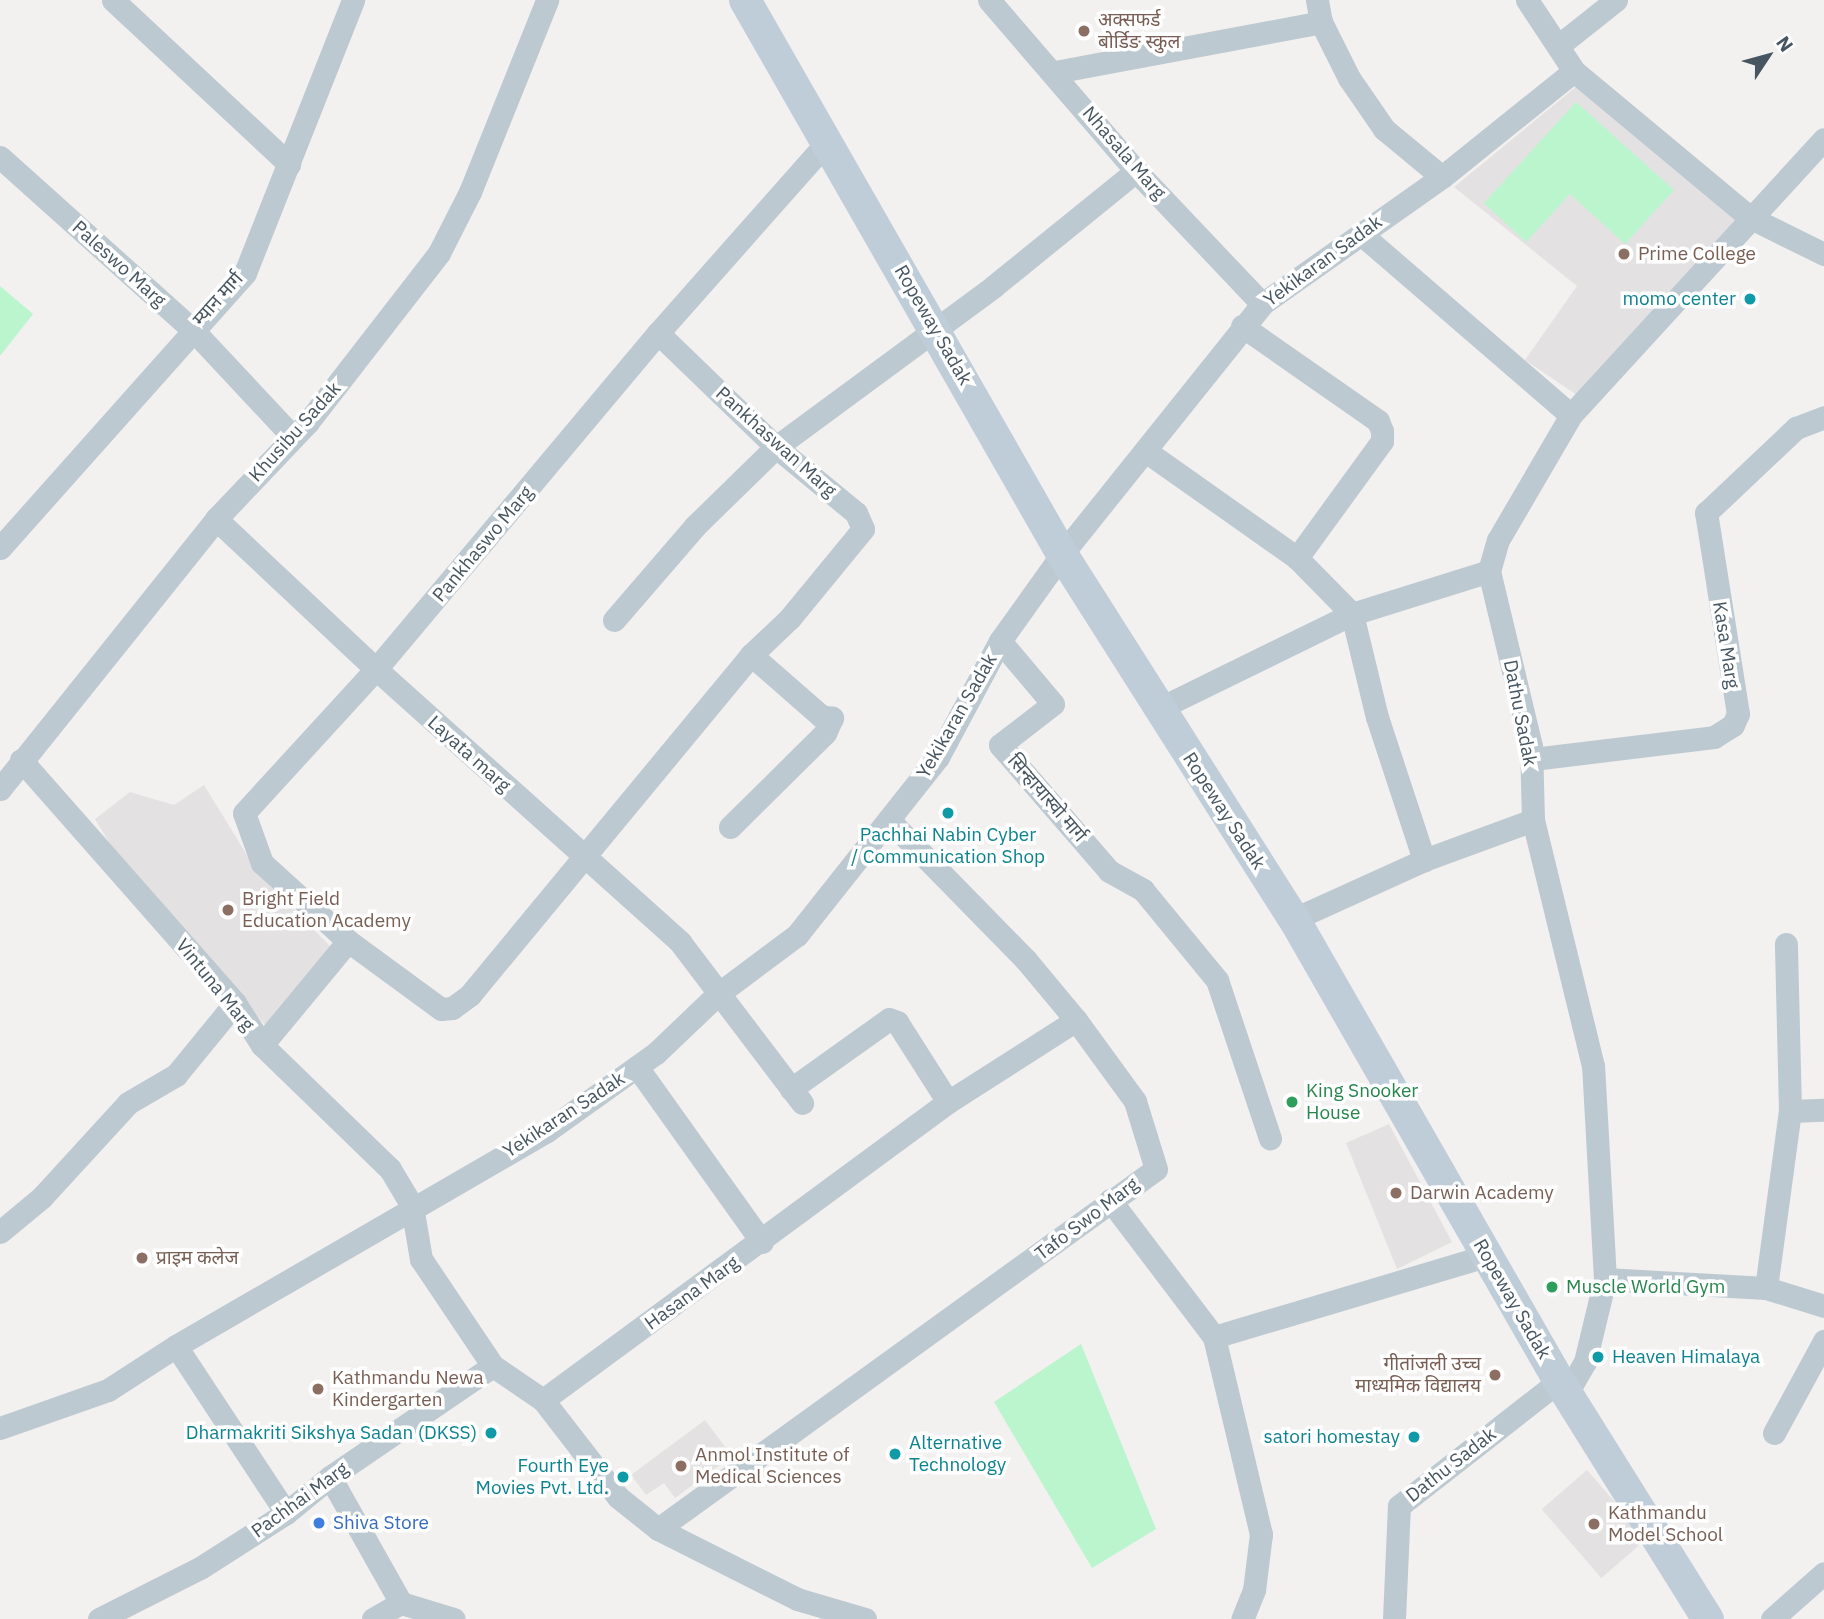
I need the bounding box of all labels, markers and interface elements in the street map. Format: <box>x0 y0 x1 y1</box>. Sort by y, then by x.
place label: अक्सफर्ड बोर्डिङ स्कुल <box>1098 9 1180 53</box>
north arrow <box>1733 21 1803 91</box>
marker: अक्सफर्ड बोर्डिङ स्कुल <box>1076 23 1092 39</box>
text: N <box>1771 31 1799 56</box>
street label: Nhasala Marg <box>1077 102 1171 204</box>
street label: Yekikaran Sadak <box>1260 211 1386 311</box>
street label: Paleswo Marg <box>68 216 170 312</box>
place label: Prime College <box>1638 243 1756 265</box>
marker: Prime College <box>1616 246 1632 262</box>
street label: Ropeway Sadak <box>889 261 977 389</box>
street label: म्यान मार्ग <box>188 268 248 330</box>
place label: momo center <box>1622 288 1736 310</box>
marker: momo center <box>1742 291 1758 307</box>
street label: Khusibu Sadak <box>244 377 346 487</box>
street label: Pankhaswan Marg <box>711 382 841 502</box>
street label: Pankhaswo Marg <box>428 481 538 607</box>
street label: Kasa Marg <box>1708 600 1744 690</box>
street label: Yekikaran Sadak <box>912 650 1002 782</box>
street label: Dathu Sadak <box>1499 658 1541 768</box>
street label: Layata marg <box>423 711 515 797</box>
street label: Ropeway Sadak <box>1178 748 1270 874</box>
street label: सिन्हायास्वो मार्ग <box>1003 749 1091 847</box>
marker: Pachhai Nabin Cyber / Communication Shop <box>940 805 956 821</box>
place label: Pachhai Nabin Cyber / Communication Shop <box>851 824 1045 868</box>
place label: Bright Field Education Academy <box>242 888 411 932</box>
marker: Bright Field Education Academy <box>220 902 236 918</box>
street label: Vintuna Marg <box>171 934 259 1036</box>
street label: Yekikaran Sadak <box>499 1067 629 1163</box>
place label: King Snooker House <box>1306 1080 1418 1124</box>
marker: King Snooker House <box>1284 1094 1300 1110</box>
street label: Tafo Swo Marg <box>1031 1173 1143 1265</box>
place label: Darwin Academy <box>1410 1182 1554 1204</box>
marker: Darwin Academy <box>1388 1185 1404 1201</box>
street label: Ropeway Sadak <box>1468 1235 1556 1363</box>
place label: प्राइम कलेज <box>156 1247 238 1269</box>
marker: प्राइम कलेज <box>134 1250 150 1266</box>
street label: Hasana Marg <box>641 1251 743 1335</box>
place label: Muscle World Gym <box>1566 1276 1725 1298</box>
marker: Muscle World Gym <box>1544 1279 1560 1295</box>
place label: Heaven Himalaya <box>1612 1346 1760 1368</box>
marker: Heaven Himalaya <box>1590 1349 1606 1365</box>
place label: गीतांजली उच्च माध्यमिक विद्यालय <box>1355 1353 1481 1397</box>
place label: Kathmandu Newa Kindergarten <box>332 1367 484 1411</box>
marker: गीतांजली उच्च माध्यमिक विद्यालय <box>1487 1367 1503 1383</box>
marker: Kathmandu Newa Kindergarten <box>310 1381 326 1397</box>
place label: Dharmakriti Sikshya Sadan (DKSS) <box>186 1422 477 1444</box>
street label: Dathu Sadak <box>1401 1423 1501 1507</box>
marker: Dharmakriti Sikshya Sadan (DKSS) <box>483 1425 499 1441</box>
place label: satori homestay <box>1263 1426 1400 1448</box>
marker: satori homestay <box>1406 1429 1422 1445</box>
place label: Alternative Technology <box>909 1432 1006 1476</box>
place label: Anmol Institute of Medical Sciences <box>695 1444 849 1488</box>
marker: Alternative Technology <box>887 1446 903 1462</box>
place label: Fourth Eye Movies Pvt. Ltd. <box>475 1455 609 1499</box>
street label: Pachhai Marg <box>247 1457 353 1543</box>
marker: Anmol Institute of Medical Sciences <box>673 1458 689 1474</box>
marker: Fourth Eye Movies Pvt. Ltd. <box>615 1469 631 1485</box>
place label: Kathmandu Model School <box>1608 1502 1723 1546</box>
place label: Shiva Store <box>333 1512 429 1534</box>
marker: Shiva Store <box>311 1515 327 1531</box>
marker: Kathmandu Model School <box>1586 1516 1602 1532</box>

